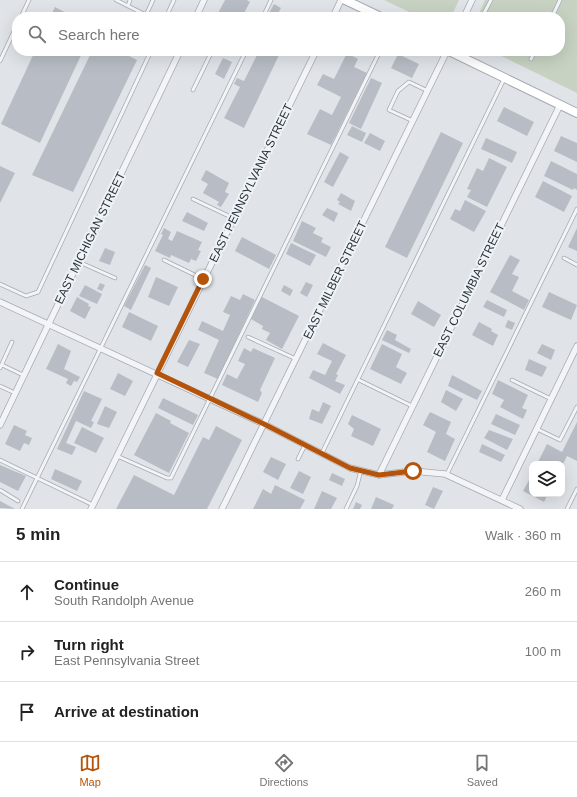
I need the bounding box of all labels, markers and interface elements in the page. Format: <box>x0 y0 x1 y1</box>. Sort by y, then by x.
search box <box>12 12 565 56</box>
icon: search <box>26 23 48 45</box>
text: Search here <box>58 26 140 43</box>
street label: EAST PENNSYLVANIA STREET <box>206 101 296 265</box>
street label: EAST MICHIGAN STREET <box>52 169 128 306</box>
street label: EAST MILBER STREET <box>300 218 370 341</box>
street label: EAST COLUMBIA STREET <box>430 220 508 359</box>
route end <box>194 270 212 288</box>
map controls <box>529 461 565 497</box>
button: layers <box>529 461 565 497</box>
route start <box>404 462 422 480</box>
text: 5 min <box>16 525 60 544</box>
text: Walk · 360 m <box>485 528 561 543</box>
text: Continue <box>54 576 119 593</box>
icon: ahead <box>16 581 38 603</box>
text: 260 m <box>525 584 561 599</box>
text: South Randolph Avenue <box>54 593 194 608</box>
text: Turn right <box>54 636 124 653</box>
icon: right <box>16 641 38 663</box>
text: 100 m <box>525 644 561 659</box>
text: East Pennsylvania Street <box>54 653 199 668</box>
icon: arrive <box>16 701 38 723</box>
text: Arrive at destination <box>54 703 199 720</box>
tab: Map <box>79 752 101 788</box>
tab: Directions <box>259 752 308 788</box>
tab: Saved <box>467 752 498 788</box>

